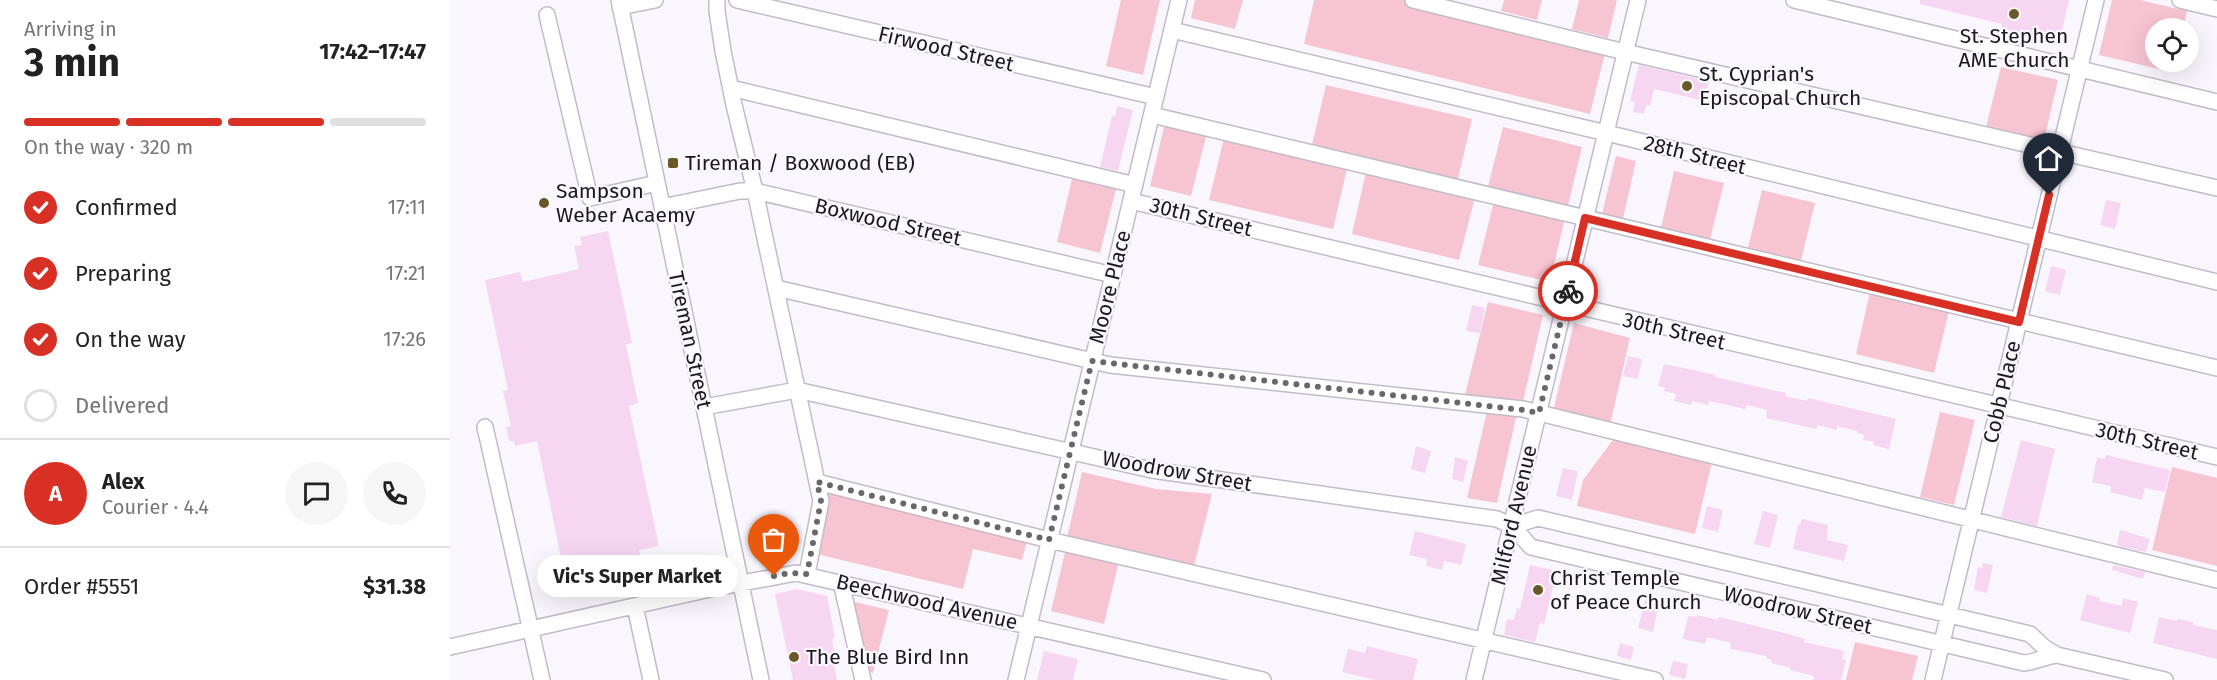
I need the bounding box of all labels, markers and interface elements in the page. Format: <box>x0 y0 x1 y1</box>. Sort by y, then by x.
marker: St. Stephen AME Church <box>2007 7 2021 21</box>
text: Arriving in <box>24 17 117 41</box>
map controls <box>2145 18 2199 72</box>
button: locate <box>2145 18 2199 72</box>
street label: Firwood Street <box>876 21 1017 77</box>
place label: St. Stephen AME Church <box>1958 23 2070 73</box>
text: 17:42–17:47 <box>319 38 426 65</box>
text: 3 min <box>24 40 120 86</box>
place label: St. Cyprian's Episcopal Church <box>1699 61 1861 111</box>
marker: St. Cyprian's Episcopal Church <box>1680 79 1694 93</box>
street label: 28th Street <box>1641 130 1749 180</box>
pin <box>2023 133 2074 195</box>
text: On the way · 320 m <box>24 135 193 159</box>
icon: home <box>2032 142 2065 175</box>
place label: Tireman / Boxwood (EB) <box>685 150 915 176</box>
marker: Tireman / Boxwood (EB) <box>666 156 680 170</box>
place label: Sampson Weber Acaemy <box>556 178 696 228</box>
icon: check <box>24 191 57 224</box>
street label: Boxwood Street <box>812 192 964 252</box>
street label: 30th Street <box>1147 192 1255 242</box>
text: Confirmed <box>75 194 178 221</box>
text: 17:11 <box>387 195 426 219</box>
marker: Sampson Weber Acaemy <box>537 196 551 210</box>
street label: Moore Place <box>1083 228 1137 346</box>
icon: check <box>24 257 57 290</box>
text: Preparing <box>75 260 171 287</box>
text: 17:21 <box>386 261 426 285</box>
courier <box>1538 261 1598 321</box>
street label: Tireman Street <box>663 269 717 412</box>
icon: bike <box>1552 275 1585 308</box>
street label: 30th Street <box>1620 307 1728 356</box>
icon: check <box>24 323 57 356</box>
text: On the way <box>75 326 186 353</box>
text: 17:26 <box>383 327 426 351</box>
street label: Cobb Place <box>1978 338 2026 446</box>
text: Delivered <box>75 392 170 419</box>
street label: 30th Street <box>2093 417 2201 466</box>
street label: Milford Avenue <box>1485 442 1543 588</box>
street label: Woodrow Street <box>1100 445 1254 497</box>
button: chat <box>285 462 348 525</box>
button: phone <box>363 462 426 525</box>
text: Alex <box>102 468 145 495</box>
text: A <box>49 480 62 507</box>
text: Courier · 4.4 <box>102 495 209 519</box>
pin <box>748 514 799 576</box>
icon: bag <box>757 523 790 556</box>
callout: Vic's Super Market <box>537 555 738 597</box>
text: Vic's Super Market <box>553 564 722 588</box>
place label: Christ Temple of Peace Church <box>1550 565 1702 615</box>
street label: Beechwood Avenue <box>834 568 1020 636</box>
text: Order #5551 <box>24 573 139 600</box>
text: $31.38 <box>363 573 426 600</box>
street label: Woodrow Street <box>1721 580 1875 640</box>
marker: Christ Temple of Peace Church <box>1531 583 1545 597</box>
place label: The Blue Bird Inn <box>806 644 969 670</box>
marker: The Blue Bird Inn <box>787 650 801 664</box>

